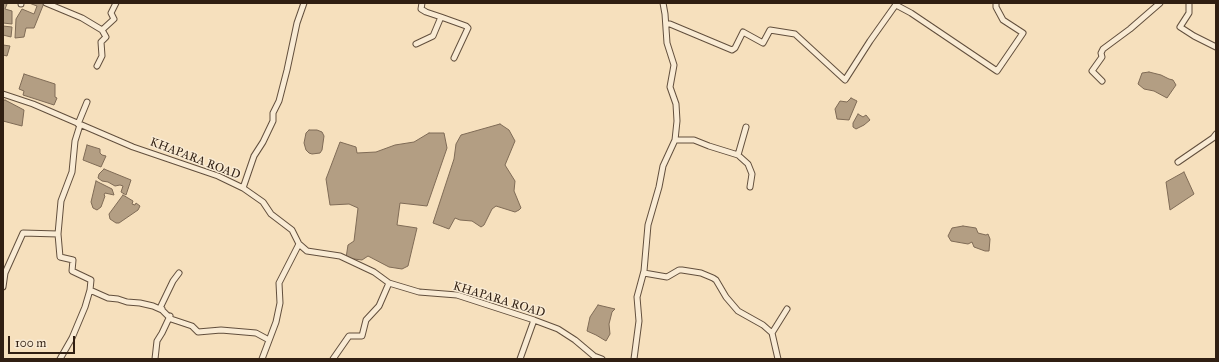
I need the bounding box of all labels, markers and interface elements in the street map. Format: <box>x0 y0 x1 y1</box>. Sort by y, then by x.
street label: KHAPARA ROAD <box>148 135 242 183</box>
street label: KHAPARA ROAD <box>451 279 547 321</box>
scale bar <box>10 328 77 354</box>
text: 100 m <box>15 336 46 350</box>

